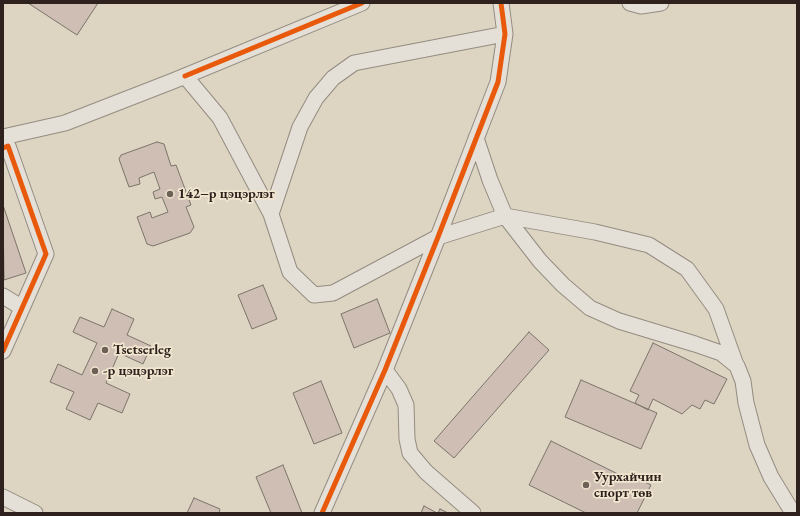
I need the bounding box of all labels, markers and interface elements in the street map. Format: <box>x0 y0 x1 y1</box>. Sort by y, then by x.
place label: 142−р цэцэрлэг <box>178 186 275 202</box>
marker: 142−р цэцэрлэг <box>165 189 175 199</box>
place label: Tsetserleg <box>113 342 171 358</box>
marker: Tsetserleg <box>100 345 110 355</box>
place label: -р цэцэрлэг <box>103 363 173 379</box>
marker: -р цэцэрлэг <box>90 366 100 376</box>
place label: Уурхайчин спорт төв <box>594 469 661 502</box>
marker: Уурхайчин спорт төв <box>581 480 591 490</box>

